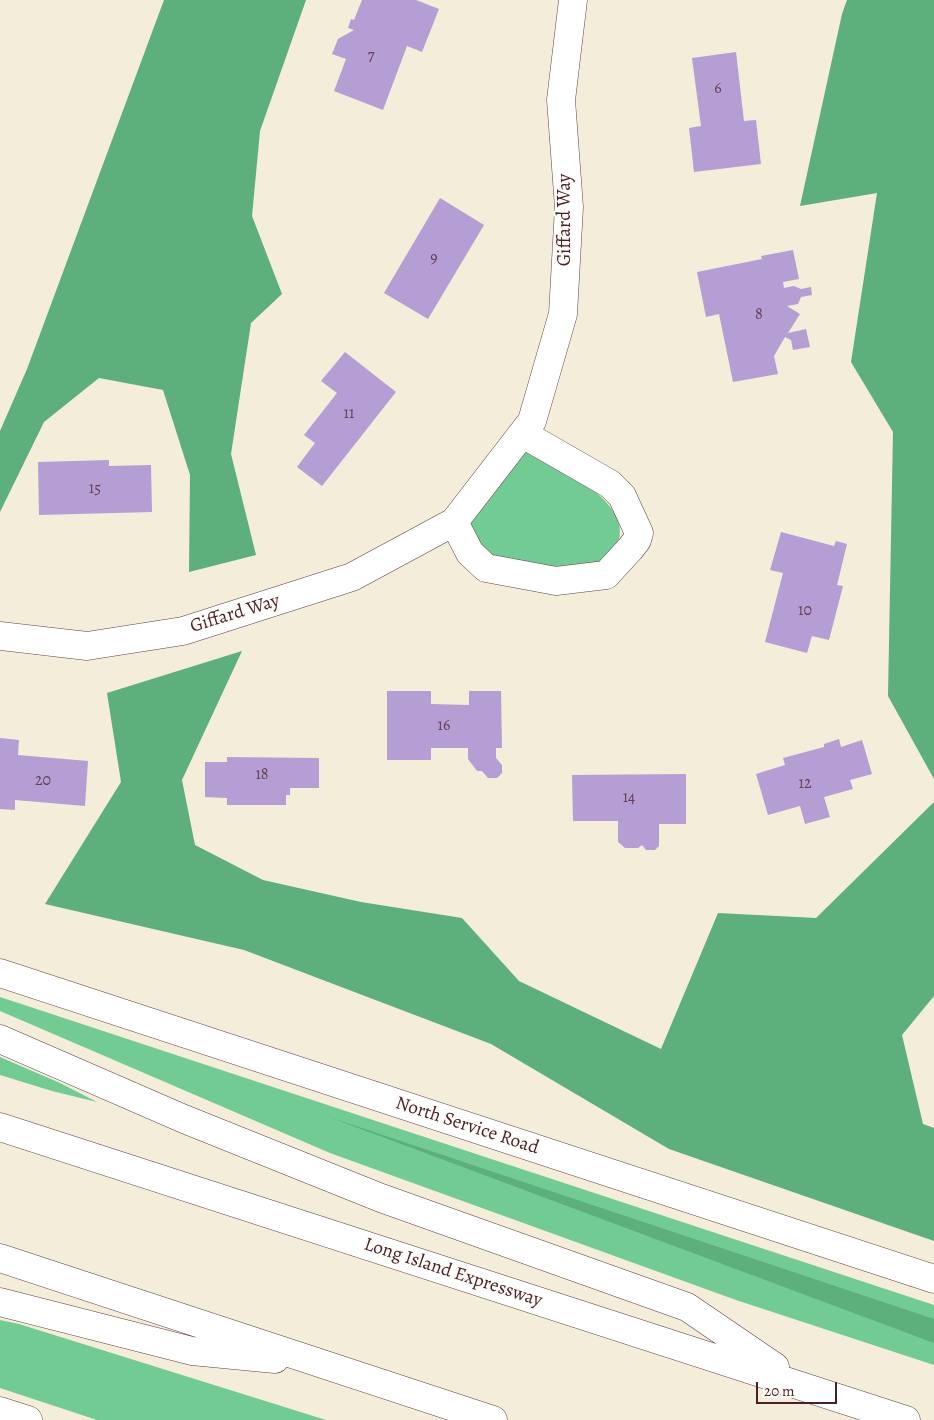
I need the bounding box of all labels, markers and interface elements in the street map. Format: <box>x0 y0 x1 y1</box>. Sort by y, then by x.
house number: 7 <box>368 46 374 66</box>
house number: 6 <box>714 79 722 99</box>
street label: Giffard Way <box>554 174 576 266</box>
house number: 9 <box>430 249 438 269</box>
house number: 8 <box>755 305 763 325</box>
house number: 11 <box>344 404 354 424</box>
house number: 15 <box>89 479 101 499</box>
street label: Giffard Way <box>187 590 283 638</box>
house number: 10 <box>798 601 812 621</box>
house number: 16 <box>438 716 450 736</box>
house number: 18 <box>255 765 269 785</box>
house number: 20 <box>35 771 51 791</box>
house number: 12 <box>798 774 812 794</box>
house number: 14 <box>623 788 635 808</box>
street label: North Service Road <box>392 1092 542 1160</box>
street label: Long Island Expressway <box>361 1233 545 1313</box>
scale bar <box>759 1372 840 1404</box>
text: 20 m <box>764 1381 795 1401</box>

